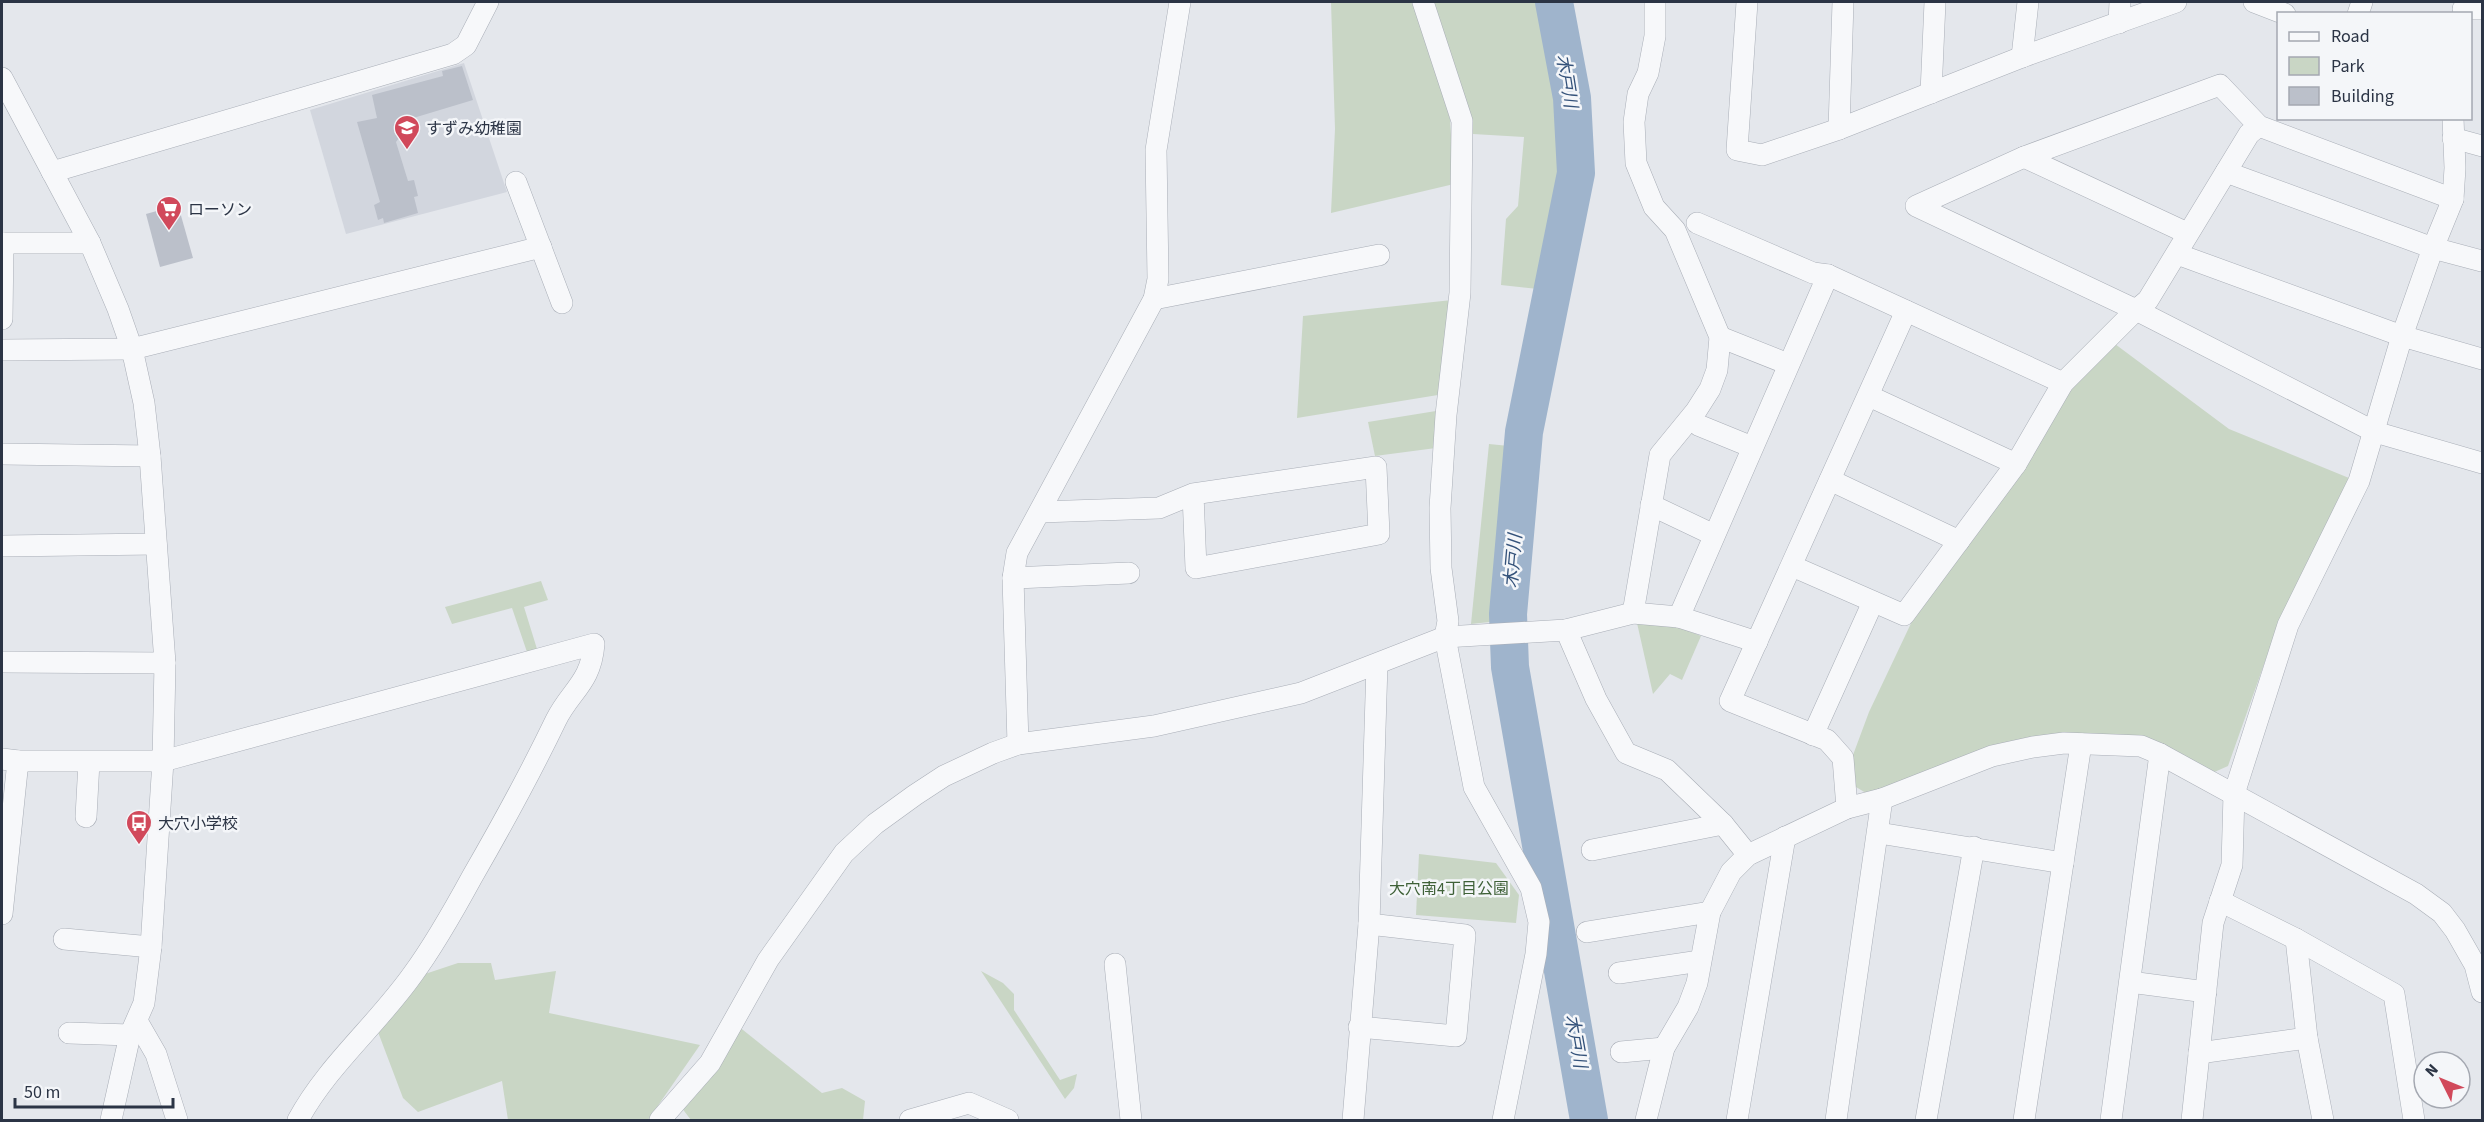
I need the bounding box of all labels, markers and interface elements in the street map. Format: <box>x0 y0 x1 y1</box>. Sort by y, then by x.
legend <box>2277 12 2472 120</box>
text: Road <box>2331 24 2370 49</box>
water label: 木戸川 <box>1550 52 1583 112</box>
text: Park <box>2331 54 2365 79</box>
text: Building <box>2331 84 2394 109</box>
school or university icon: すずみ幼稚園 <box>392 113 422 151</box>
place label: すずみ幼稚園 <box>426 118 522 140</box>
supermarket icon: ローソン <box>154 194 184 232</box>
place label: ローソン <box>188 199 252 221</box>
water label: 木戸川 <box>1499 531 1528 589</box>
bus stop icon: 大穴小学校 <box>124 808 154 846</box>
place label: 大穴小学校 <box>158 813 238 835</box>
park label: 大穴南4丁目公園 <box>1389 878 1509 900</box>
water label: 木戸川 <box>1559 1012 1593 1072</box>
north arrow <box>2412 1050 2472 1110</box>
text: N <box>2420 1059 2443 1082</box>
scale bar <box>15 1071 172 1109</box>
text: 50 m <box>24 1080 60 1105</box>

